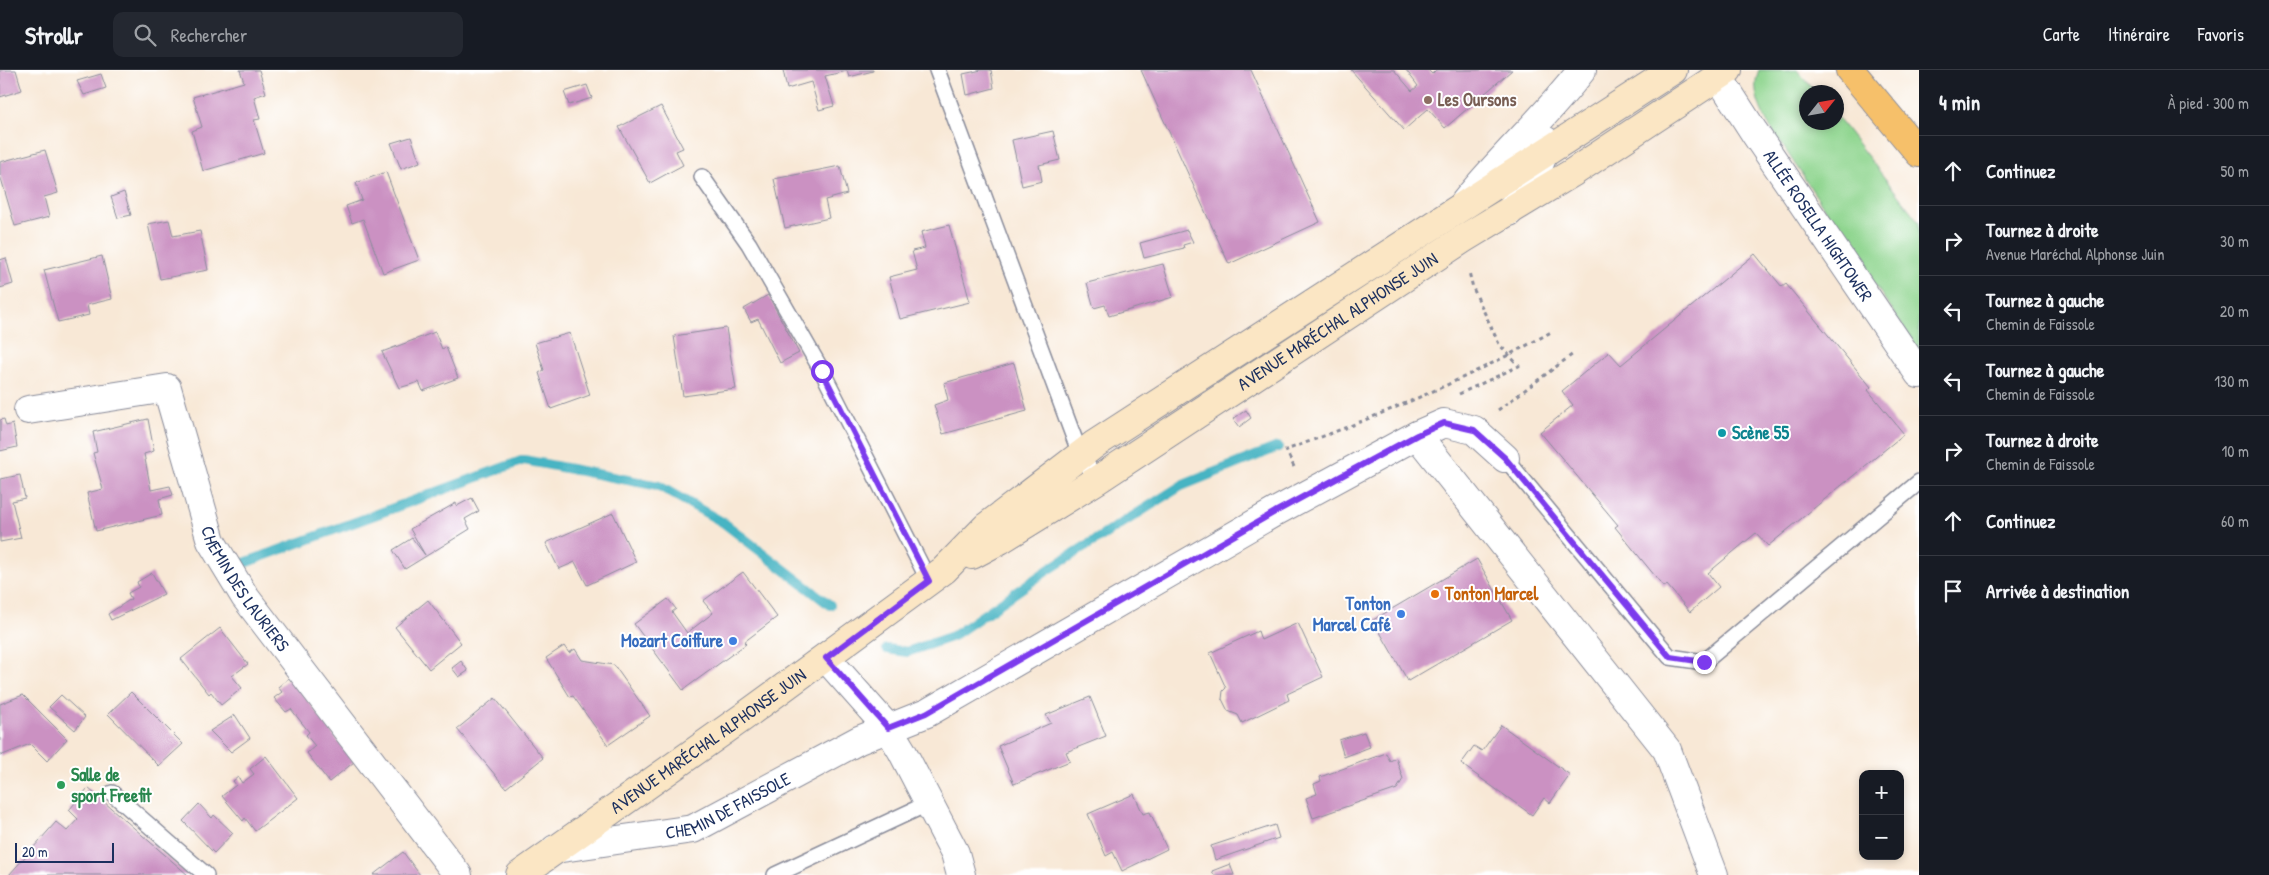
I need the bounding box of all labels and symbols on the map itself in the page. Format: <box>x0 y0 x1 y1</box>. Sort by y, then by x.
north arrow <box>1799 85 1844 130</box>
place label: Les Oursons <box>1438 87 1516 112</box>
marker: Les Oursons <box>1422 94 1434 106</box>
street label: ALLÉE ROSELLA HIGHTOWER <box>1758 145 1879 306</box>
street label: AVENUE MARÉCHAL ALPHONSE JUIN <box>1232 246 1442 396</box>
route start <box>811 360 834 383</box>
place label: Scène 55 <box>1732 420 1789 445</box>
marker: Scène 55 <box>1716 427 1728 439</box>
street label: CHEMIN DES LAURIERS <box>195 523 295 656</box>
place label: Tonton Marcel <box>1444 581 1539 606</box>
marker: Tonton Marcel <box>1429 588 1441 600</box>
place label: Tonton Marcel Café <box>1313 591 1392 637</box>
marker: Tonton Marcel Café <box>1395 608 1407 620</box>
place label: Mozart Coiffure <box>621 628 724 653</box>
marker: Mozart Coiffure <box>727 635 739 647</box>
route end <box>1693 651 1716 674</box>
street label: AVENUE MARÉCHAL ALPHONSE JUIN <box>605 662 811 819</box>
place label: Salle de sport Freefit <box>71 762 152 809</box>
street label: CHEMIN DE FAISSOLE <box>664 766 795 845</box>
marker: Salle de sport Freefit <box>55 779 67 791</box>
scale bar <box>15 840 114 863</box>

